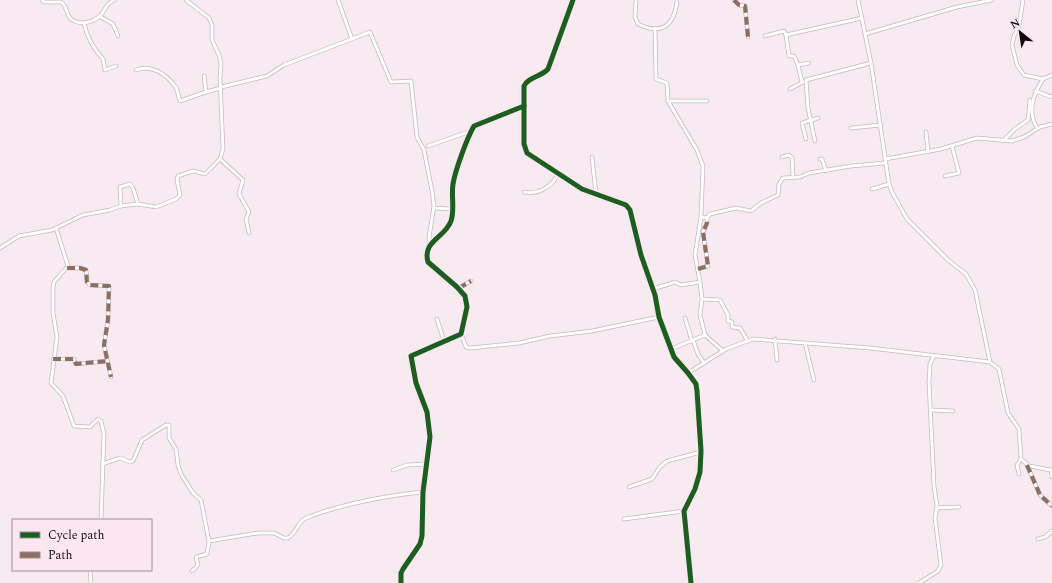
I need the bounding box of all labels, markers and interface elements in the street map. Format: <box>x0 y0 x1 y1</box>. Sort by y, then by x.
north arrow <box>1000 12 1040 52</box>
text: N <box>1007 14 1023 33</box>
legend <box>12 519 152 571</box>
text: Cycle path <box>48 526 105 545</box>
text: Path <box>48 546 73 565</box>

